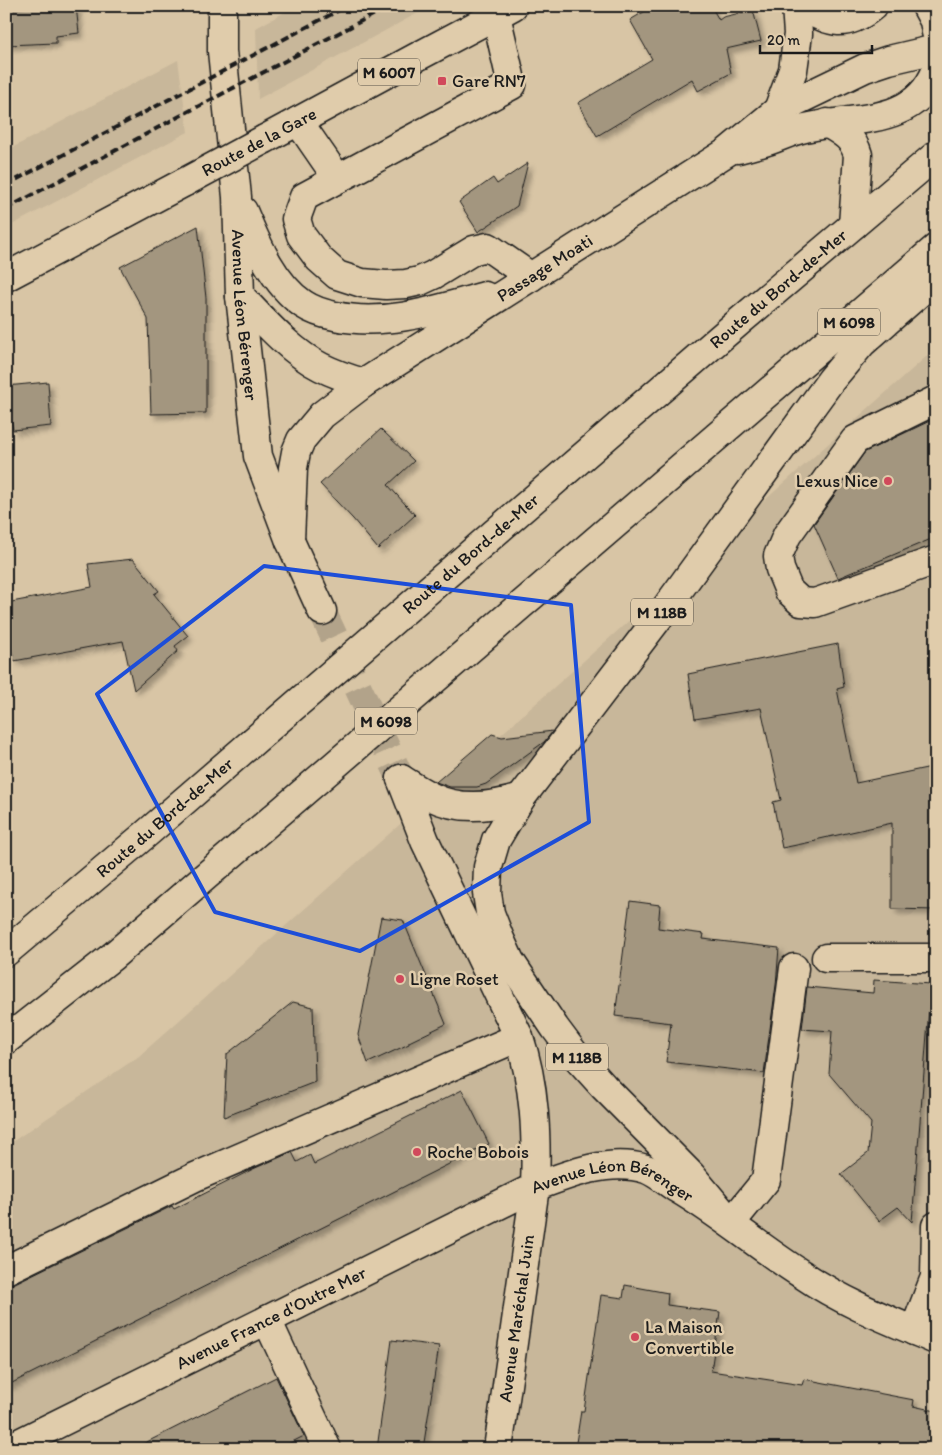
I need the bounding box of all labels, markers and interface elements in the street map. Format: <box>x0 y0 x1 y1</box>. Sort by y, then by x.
scale bar <box>760 22 872 54</box>
text: 20 m <box>767 31 801 49</box>
road number: M 6007 <box>358 58 420 86</box>
place label: Gare RN7 <box>452 70 526 92</box>
marker: Gare RN7 <box>436 75 448 87</box>
street label: Route de la Gare <box>198 102 320 182</box>
street label: Route du Bord-de-Mer <box>705 224 852 353</box>
street label: Avenue Léon Bérenger <box>227 229 263 402</box>
street label: Passage Moati <box>493 229 597 307</box>
road number: M 6098 <box>818 308 880 336</box>
place label: Lexus Nice <box>796 470 878 492</box>
marker: Lexus Nice <box>882 475 894 487</box>
street label: Route du Bord-de-Mer <box>398 488 544 619</box>
road number: M 118B <box>631 598 693 626</box>
road number: M 6098 <box>355 708 417 734</box>
street label: Route du Bord-de-Mer <box>92 752 238 882</box>
place label: Ligne Roset <box>410 968 499 990</box>
marker: Ligne Roset <box>394 973 406 985</box>
road number: M 118B <box>546 1044 608 1070</box>
place label: Roche Bobois <box>427 1141 529 1163</box>
marker: Roche Bobois <box>411 1146 423 1158</box>
street label: Avenue Léon Bérenger <box>528 1154 698 1207</box>
street label: Avenue Maréchal Juin <box>494 1233 539 1404</box>
street label: Avenue France d'Outre Mer <box>173 1261 371 1374</box>
place label: La Maison Convertible <box>645 1316 734 1359</box>
marker: La Maison Convertible <box>629 1331 641 1343</box>

